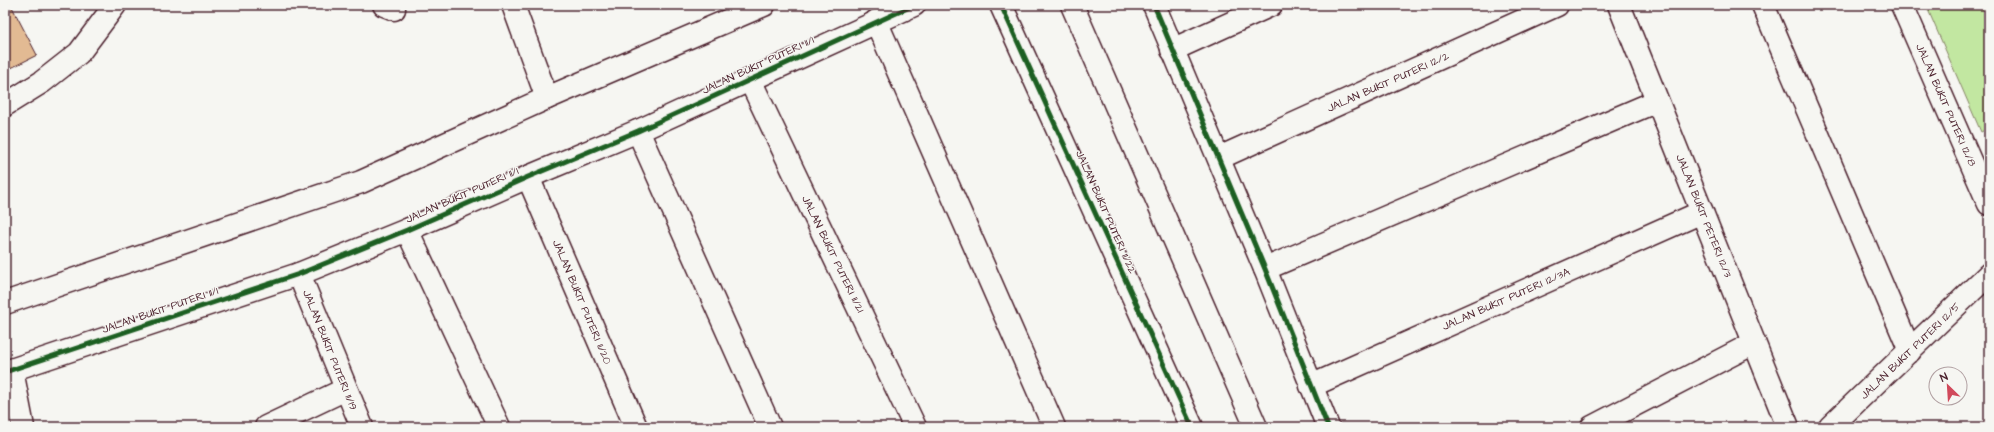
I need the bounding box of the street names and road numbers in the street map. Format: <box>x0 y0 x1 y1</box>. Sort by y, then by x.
street label: JALAN BUKIT PUTERI 11/1 <box>699 32 817 98</box>
street label: JALAN BUKIT PUTERI 12/8 <box>1912 41 1980 169</box>
street label: JALAN BUKIT PUTERI 12/2 <box>1325 48 1452 116</box>
street label: JALAN BUKIT PUTERI 11/22 <box>1072 148 1140 277</box>
street label: JALAN BUKIT PETERI 12/3 <box>1672 152 1736 280</box>
street label: JALAN BUKIT PUTERI 11/1 <box>403 163 521 227</box>
street label: JALAN BUKIT PUTERI 11/21 <box>798 193 868 316</box>
street label: JALAN BUKIT PUTERI 11/20 <box>549 237 615 367</box>
street label: JALAN BUKIT PUTERI 12/3A <box>1440 264 1572 334</box>
street label: JALAN BUKIT PUTERI 11/1 <box>100 283 221 337</box>
street label: JALAN BUKIT PUTERI 11/19 <box>299 288 361 412</box>
street label: JALAN BUKIT PUTERI 12/5 <box>1857 300 1963 402</box>

